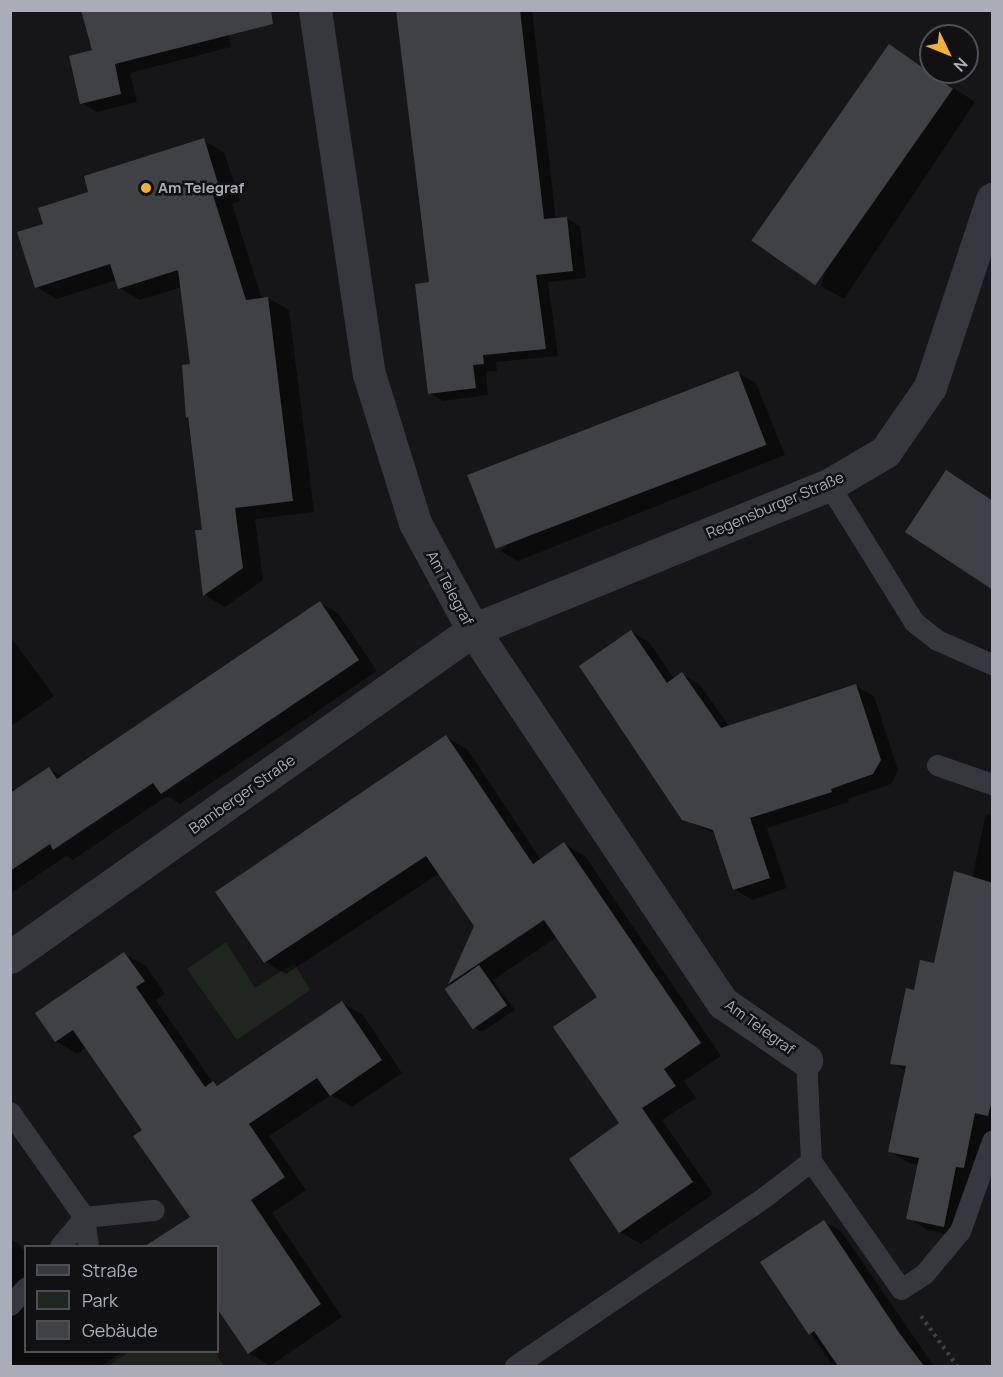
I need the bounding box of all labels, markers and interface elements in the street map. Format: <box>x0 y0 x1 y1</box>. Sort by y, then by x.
north arrow <box>919 24 979 84</box>
text: N <box>949 53 973 77</box>
place label: Am Telegraf <box>158 179 244 197</box>
marker: Am Telegraf <box>139 181 153 195</box>
street label: Regensburger Straße <box>703 468 847 542</box>
street label: Am Telegraf <box>423 548 477 628</box>
street label: Bamberger Straße <box>185 751 299 837</box>
street label: Am Telegraf <box>722 996 798 1058</box>
legend <box>24 1245 219 1353</box>
text: Straße <box>82 1258 138 1282</box>
text: Park <box>82 1288 118 1312</box>
text: Gebäude <box>82 1318 158 1342</box>

